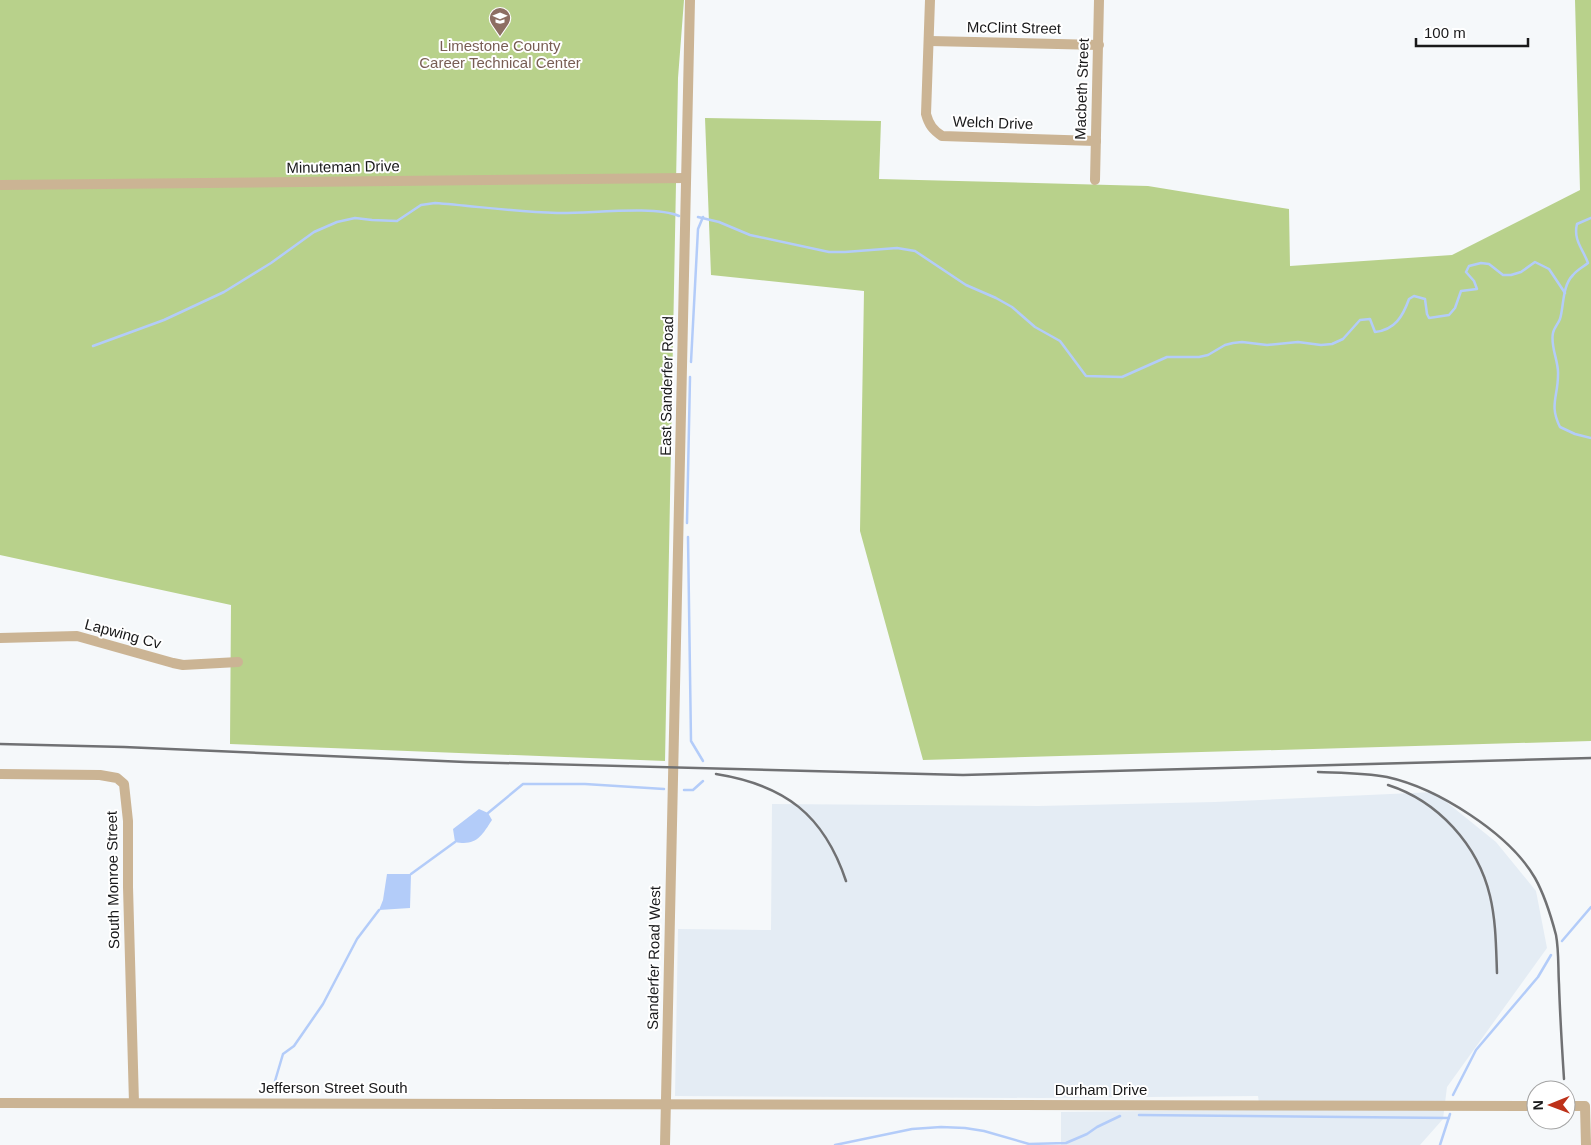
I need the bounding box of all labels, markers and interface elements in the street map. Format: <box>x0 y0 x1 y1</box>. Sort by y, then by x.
school or university icon: Limestone County Career Technical Center <box>488 6 512 37</box>
scale bar <box>1416 15 1528 47</box>
street label: McClint Street <box>967 18 1062 37</box>
text: 100 m <box>1424 24 1466 41</box>
place label: Limestone County Career Technical Center <box>419 37 581 71</box>
street label: Macbeth Street <box>1071 37 1092 140</box>
street label: Welch Drive <box>952 113 1034 132</box>
street label: Minuteman Drive <box>286 157 400 176</box>
street label: East Sanderfer Road <box>657 316 676 456</box>
street label: Lapwing Cv <box>83 615 164 652</box>
street label: South Monroe Street <box>103 810 122 949</box>
street label: Sanderfer Road West <box>644 885 663 1030</box>
street label: Jefferson Street South <box>259 1079 407 1096</box>
north arrow <box>1526 1080 1576 1130</box>
street label: Durham Drive <box>1055 1081 1147 1098</box>
text: N <box>1530 1100 1546 1110</box>

